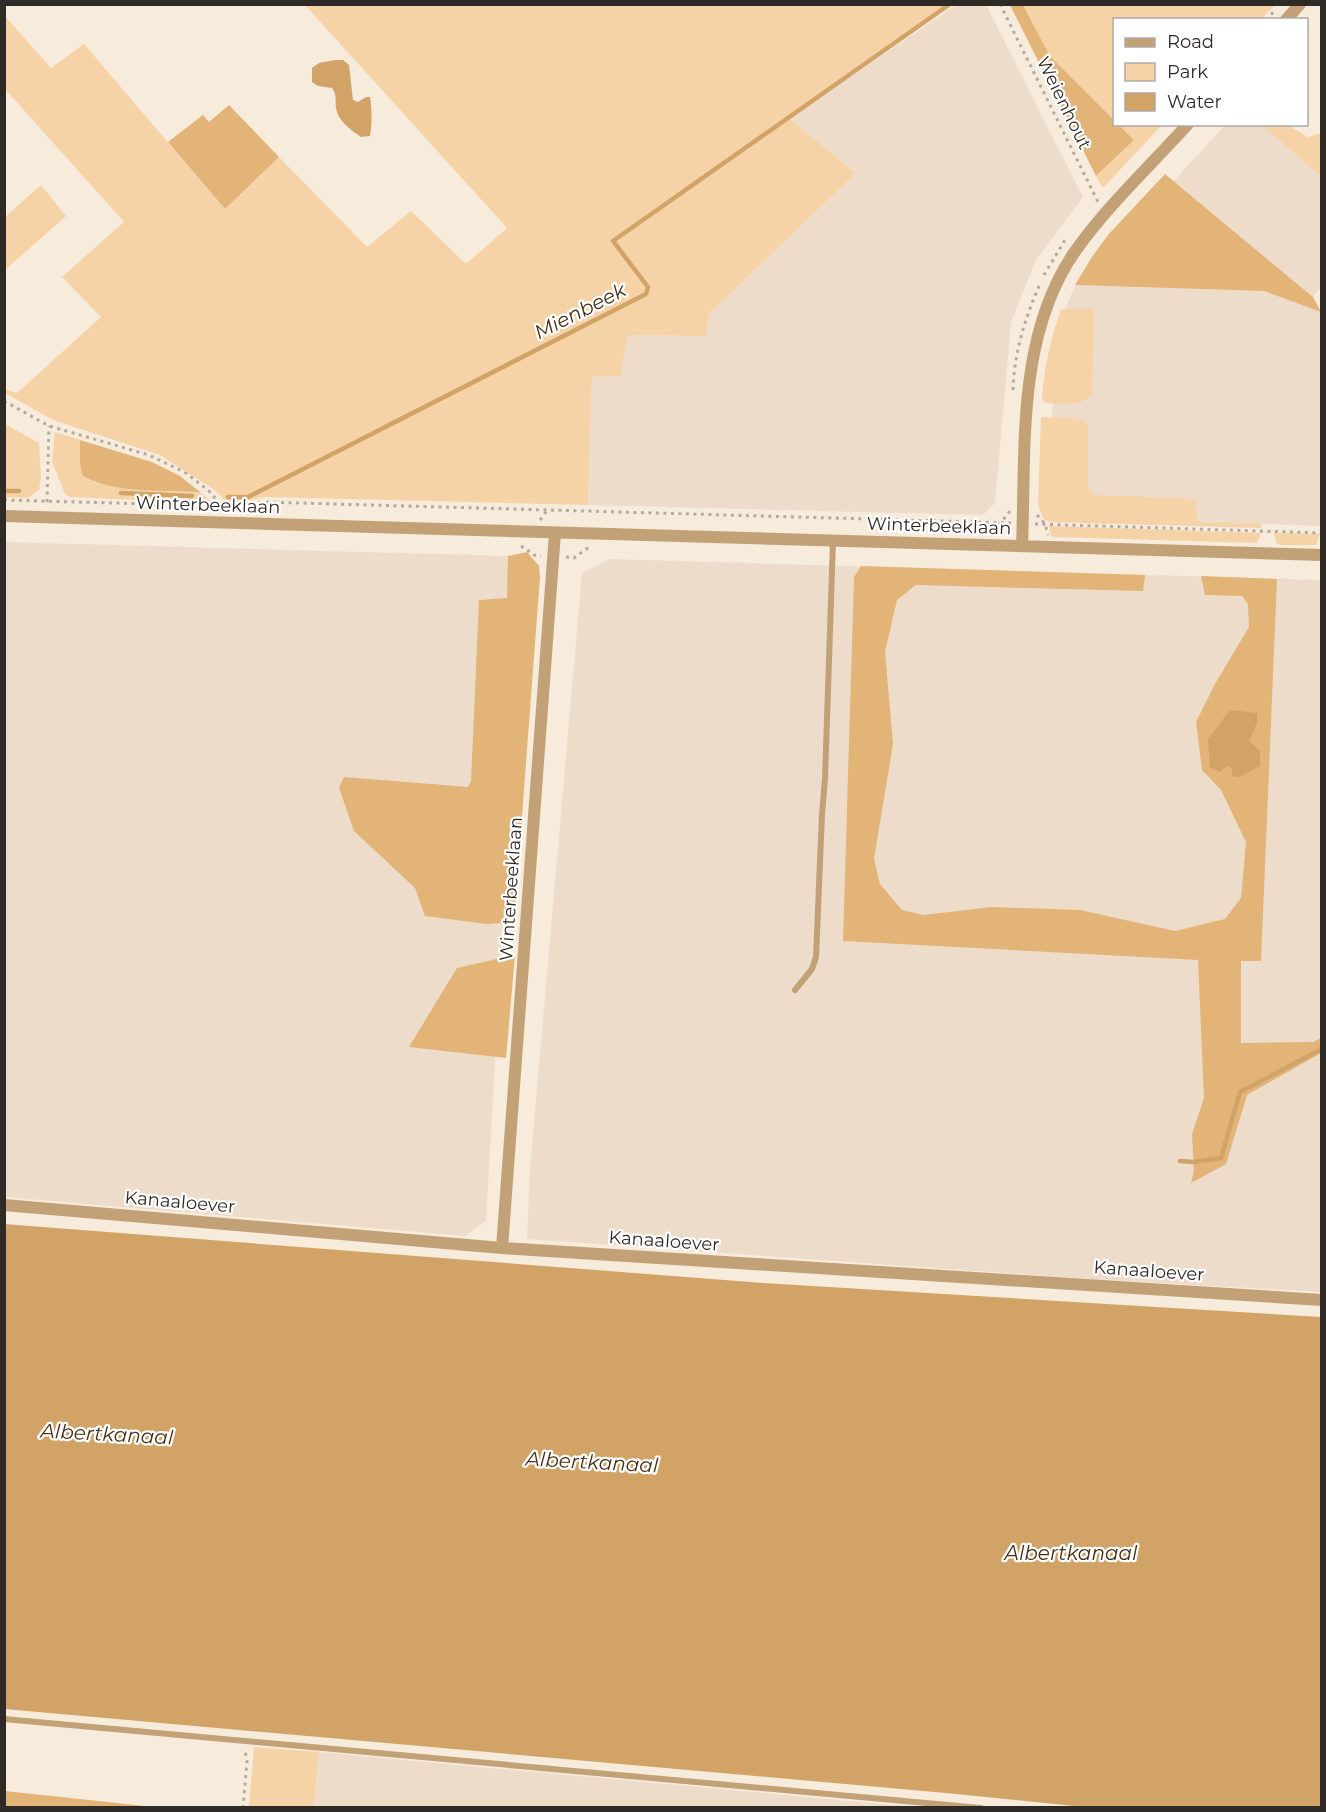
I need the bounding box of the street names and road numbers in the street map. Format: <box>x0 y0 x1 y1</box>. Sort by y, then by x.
street label: Weienhout <box>1032 53 1096 153</box>
street label: Winterbeeklaan <box>135 491 281 519</box>
street label: Winterbeeklaan <box>866 512 1012 540</box>
street label: Winterbeeklaan <box>495 816 527 962</box>
street label: Kanaaloever <box>124 1186 236 1218</box>
street label: Kanaaloever <box>608 1226 720 1256</box>
street label: Kanaaloever <box>1093 1256 1205 1286</box>

